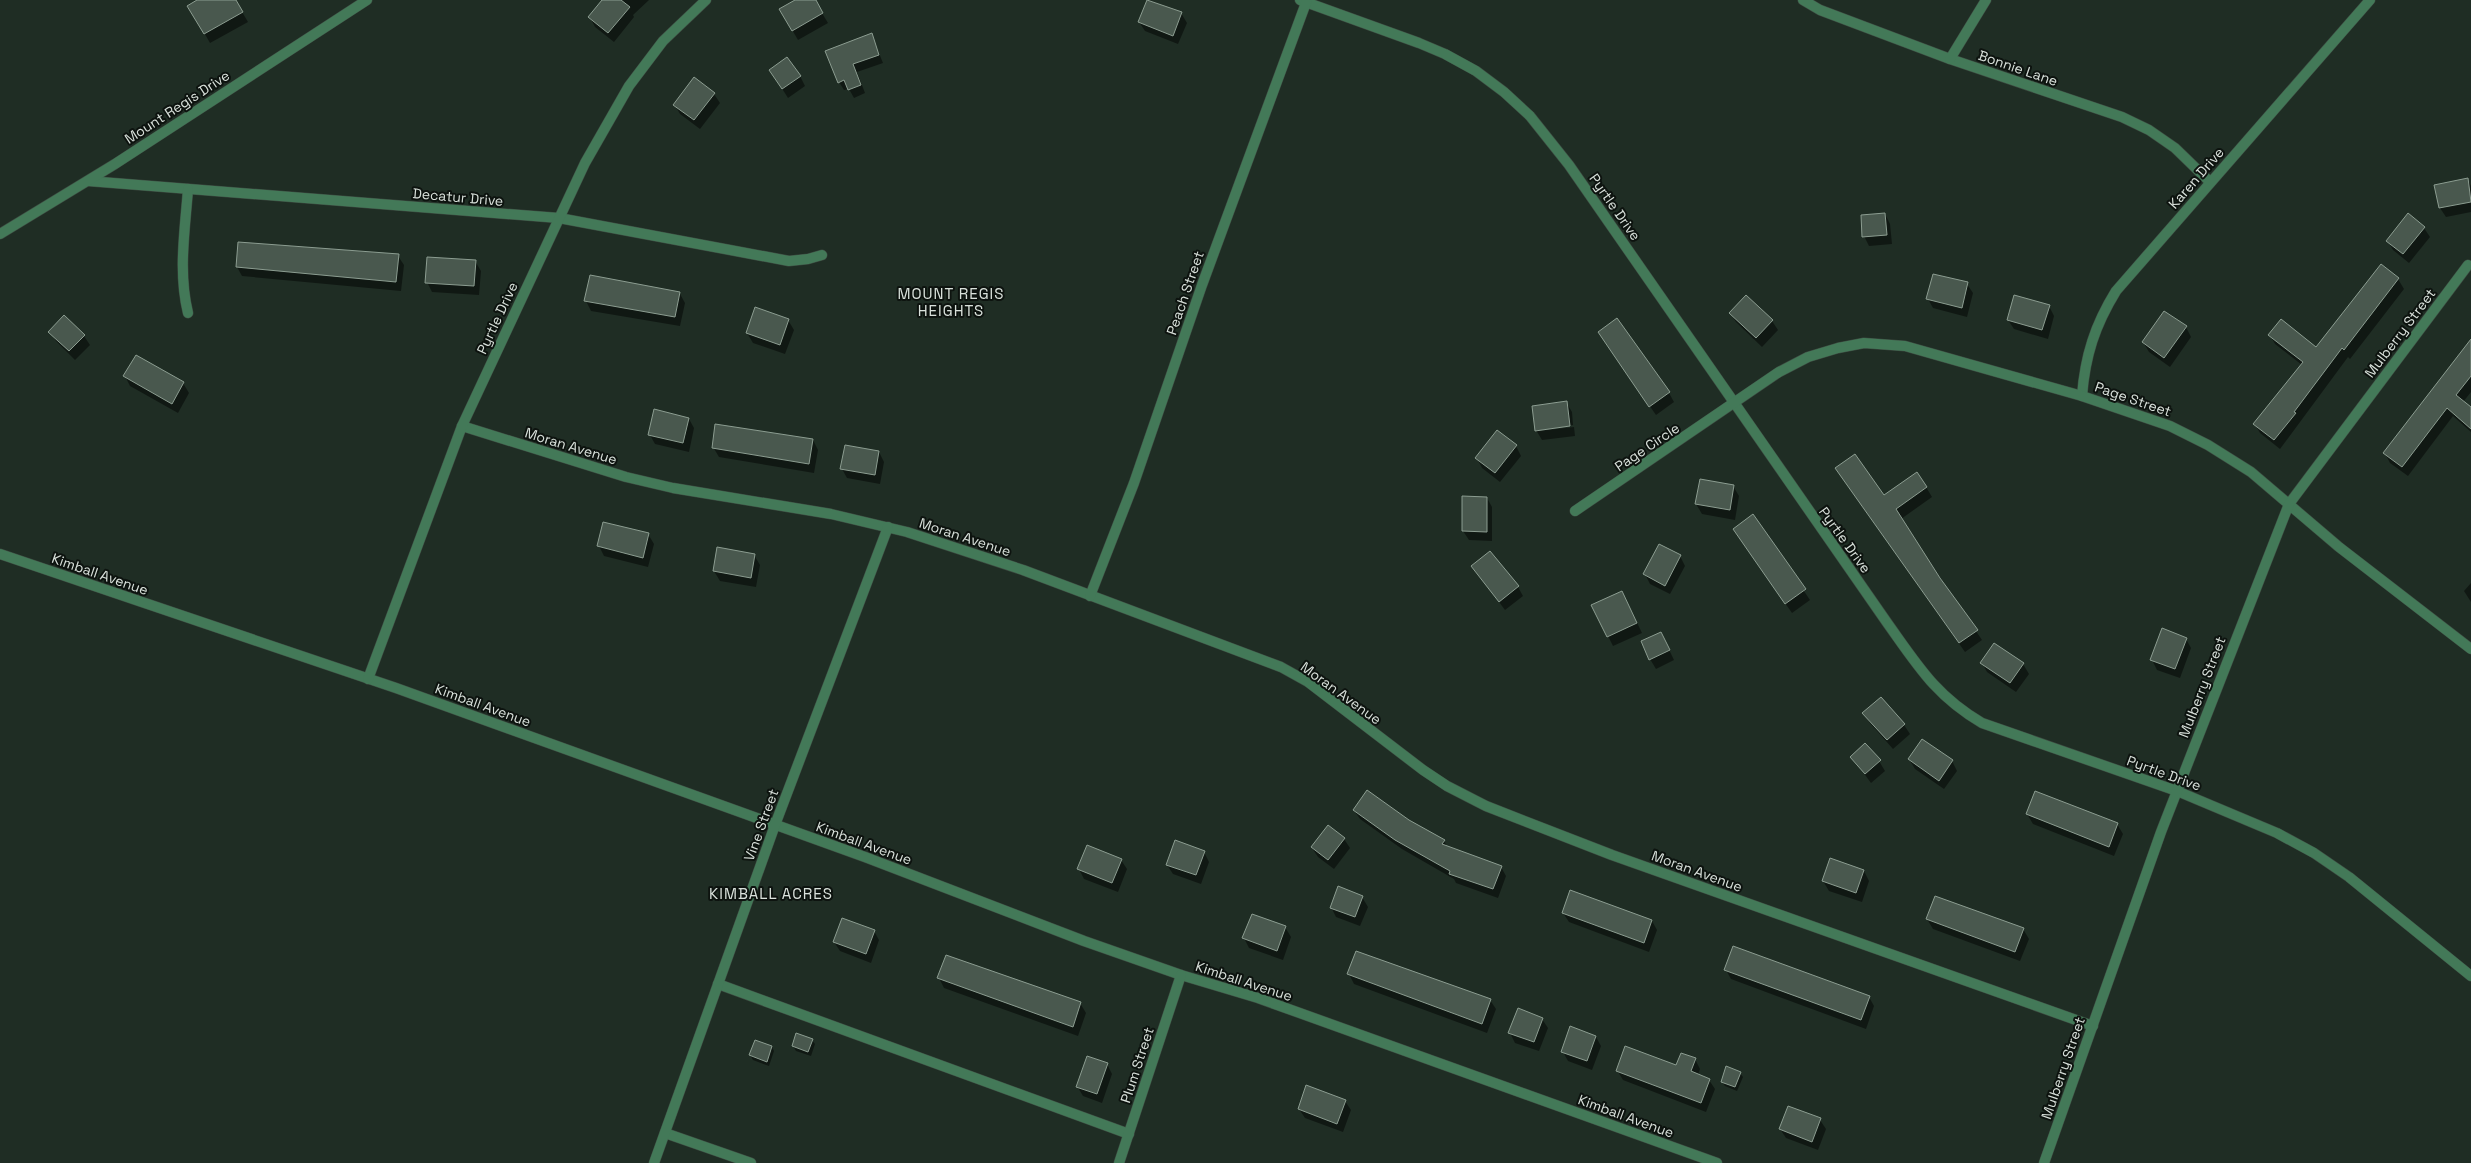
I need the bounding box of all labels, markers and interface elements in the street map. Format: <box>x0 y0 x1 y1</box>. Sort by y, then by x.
street label: Bonnie Lane <box>1976 46 2060 90</box>
street label: Mount Regis Drive <box>121 66 233 148</box>
street label: Karen Drive <box>2164 144 2228 212</box>
street label: Pyrtle Drive <box>1585 170 1645 244</box>
street label: Decatur Drive <box>412 184 504 210</box>
street label: Peach Street <box>1162 249 1208 337</box>
street label: Pyrtle Drive <box>472 279 522 357</box>
district label: MOUNT REGIS HEIGHTS <box>898 284 1004 320</box>
street label: Mulberry Street <box>2361 285 2439 381</box>
street label: Page Street <box>2092 378 2174 420</box>
street label: Page Circle <box>1611 419 1683 475</box>
street label: Moran Avenue <box>523 423 619 469</box>
street label: Pyrtle Drive <box>1815 503 1875 577</box>
street label: Moran Avenue <box>917 514 1013 560</box>
street label: Kimball Avenue <box>49 549 151 599</box>
street label: Mulberry Street <box>2174 634 2230 740</box>
street label: Moran Avenue <box>1297 658 1385 728</box>
street label: Kimball Avenue <box>433 679 533 731</box>
street label: Pyrtle Drive <box>2124 751 2204 795</box>
street label: Vine Street <box>740 787 782 863</box>
street label: Kimball Avenue <box>814 817 914 869</box>
street label: Moran Avenue <box>1649 846 1745 896</box>
district label: KIMBALL ACRES <box>709 884 833 903</box>
street label: Kimball Avenue <box>1193 957 1295 1005</box>
street label: Mulberry Street <box>2037 1015 2089 1121</box>
street label: Plum Street <box>1116 1025 1158 1105</box>
street label: Kimball Avenue <box>1576 1090 1676 1142</box>

